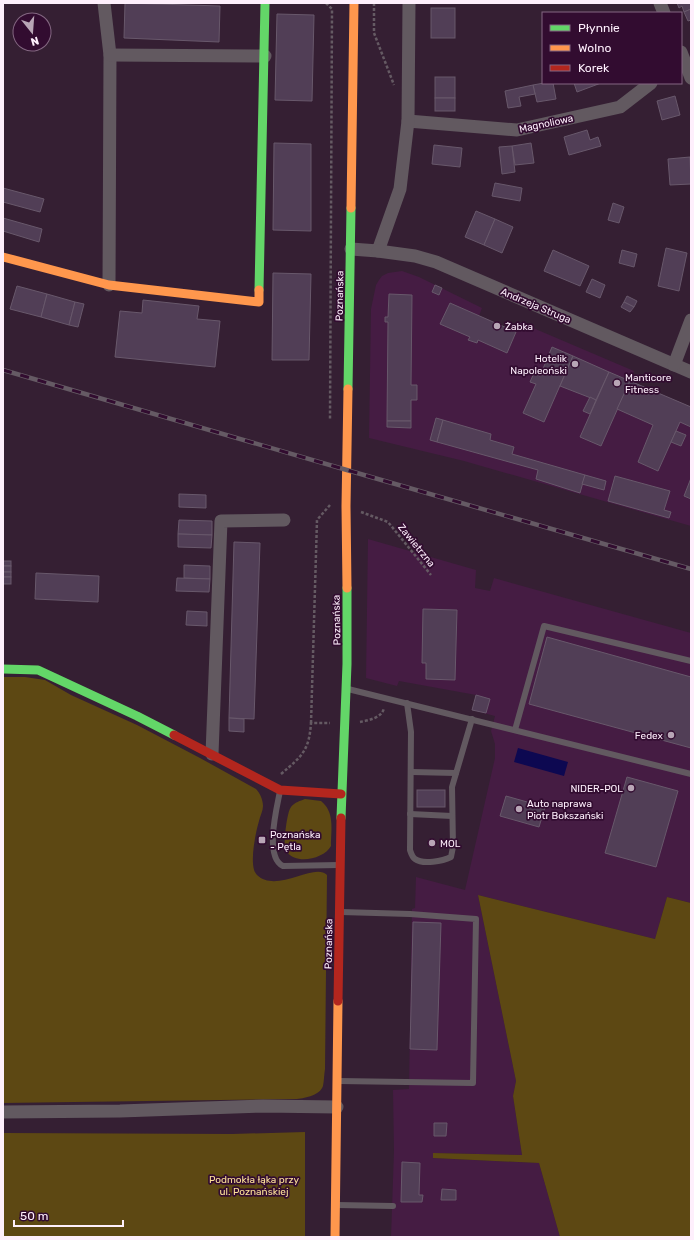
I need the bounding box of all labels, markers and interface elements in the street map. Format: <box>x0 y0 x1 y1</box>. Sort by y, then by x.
north arrow <box>12 12 52 52</box>
legend <box>542 12 682 84</box>
text: Płynnie <box>578 21 620 35</box>
text: N <box>29 34 40 48</box>
text: Wolno <box>578 41 611 55</box>
text: Korek <box>578 61 610 75</box>
street label: Magnoliowa <box>518 112 574 136</box>
street label: Poznańska <box>334 271 346 321</box>
street label: Andrzeja Struga <box>499 286 573 326</box>
marker: Żabka <box>492 321 502 331</box>
place label: Żabka <box>505 321 533 333</box>
place label: Hotelik Napoleoński <box>510 353 568 377</box>
marker: Hotelik Napoleoński <box>570 359 580 369</box>
place label: Manticore Fitness <box>625 372 672 396</box>
marker: Manticore Fitness <box>612 378 622 388</box>
street label: Zawietrzna <box>395 522 437 570</box>
street label: Poznańska <box>331 595 343 645</box>
place label: Fedex <box>635 730 664 742</box>
marker: Fedex <box>666 730 676 740</box>
place label: NIDER-POL <box>570 783 623 795</box>
marker: NIDER-POL <box>626 783 636 793</box>
place label: Auto naprawa Piotr Bokszański <box>527 798 603 822</box>
marker: Auto naprawa Piotr Bokszański <box>514 804 524 814</box>
place label: Poznańska - Pętla <box>270 829 320 853</box>
marker: Poznańska - Pętla <box>257 835 267 845</box>
marker: MOL <box>427 838 437 848</box>
place label: MOL <box>440 838 461 850</box>
street label: Poznańska <box>323 919 335 969</box>
park label: Podmokła łąka przy ul. Poznańskiej <box>209 1174 300 1198</box>
scale bar <box>14 1202 123 1228</box>
text: 50 m <box>20 1209 48 1223</box>

